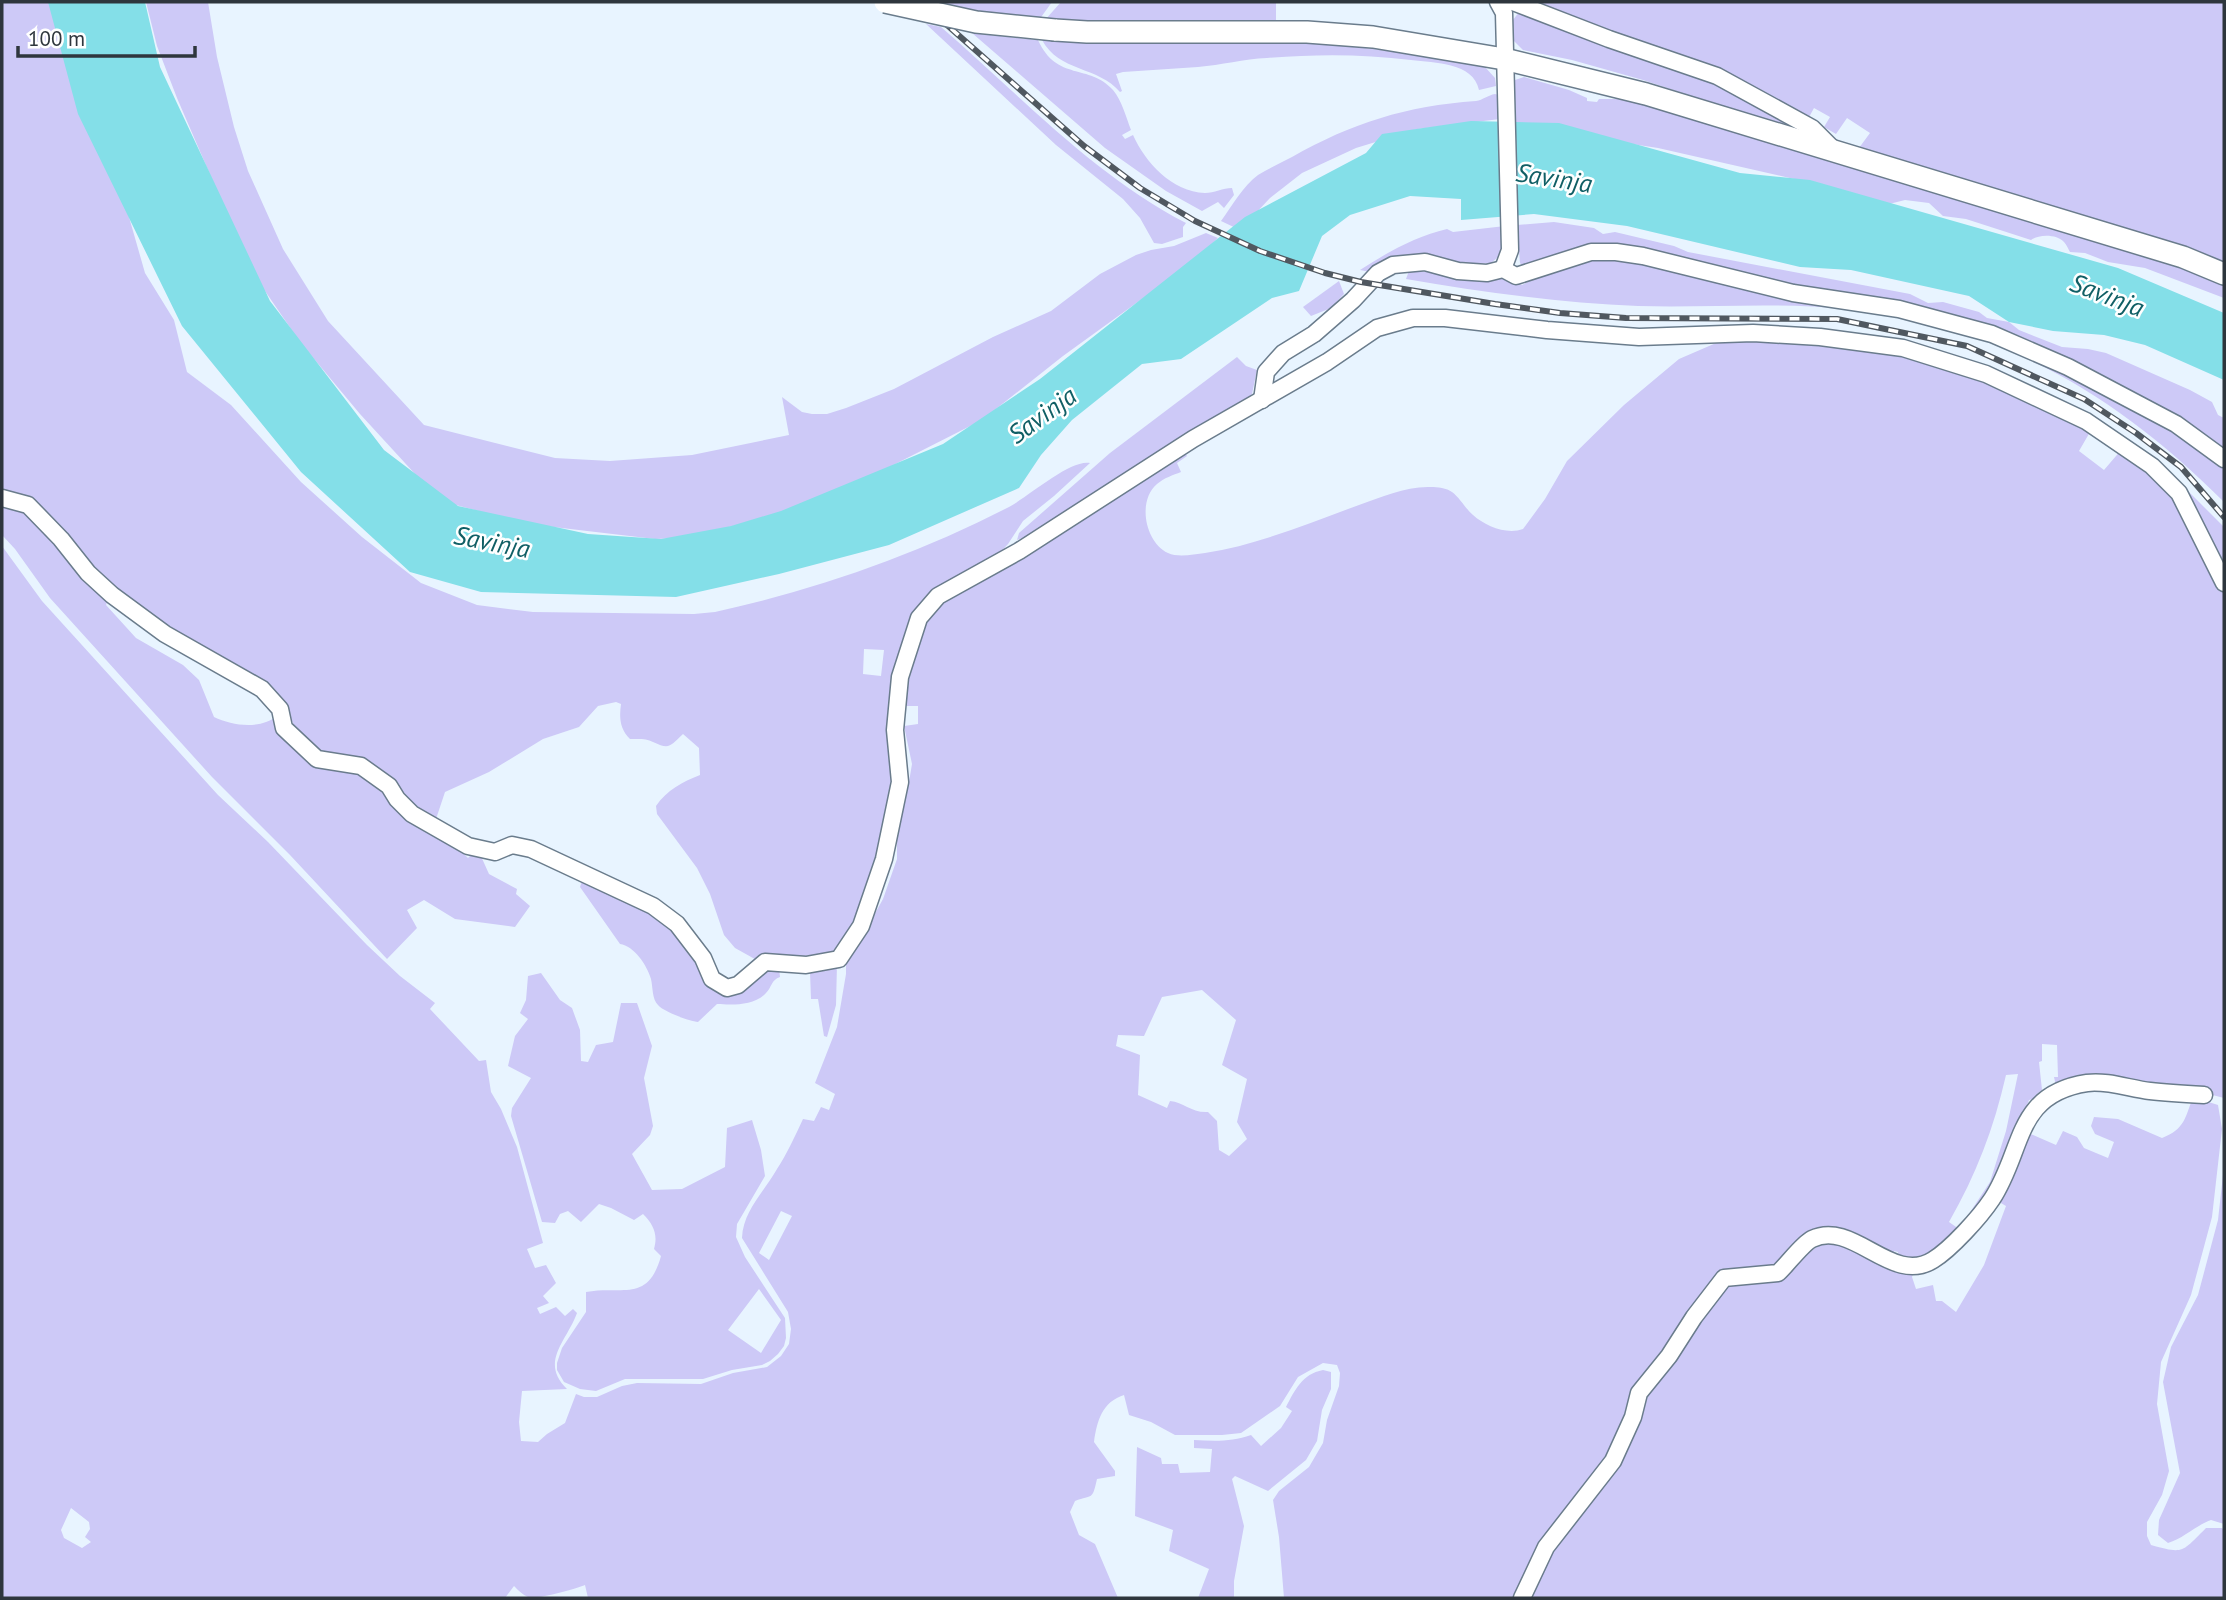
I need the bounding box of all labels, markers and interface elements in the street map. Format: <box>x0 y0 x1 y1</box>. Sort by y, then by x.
scale bar <box>18 14 194 58</box>
text: 100 m <box>28 25 85 52</box>
water label: Savinja <box>1514 155 1595 200</box>
water label: Savinja <box>2065 265 2149 324</box>
water label: Savinja <box>1001 378 1083 451</box>
water label: Savinja <box>451 518 533 565</box>

